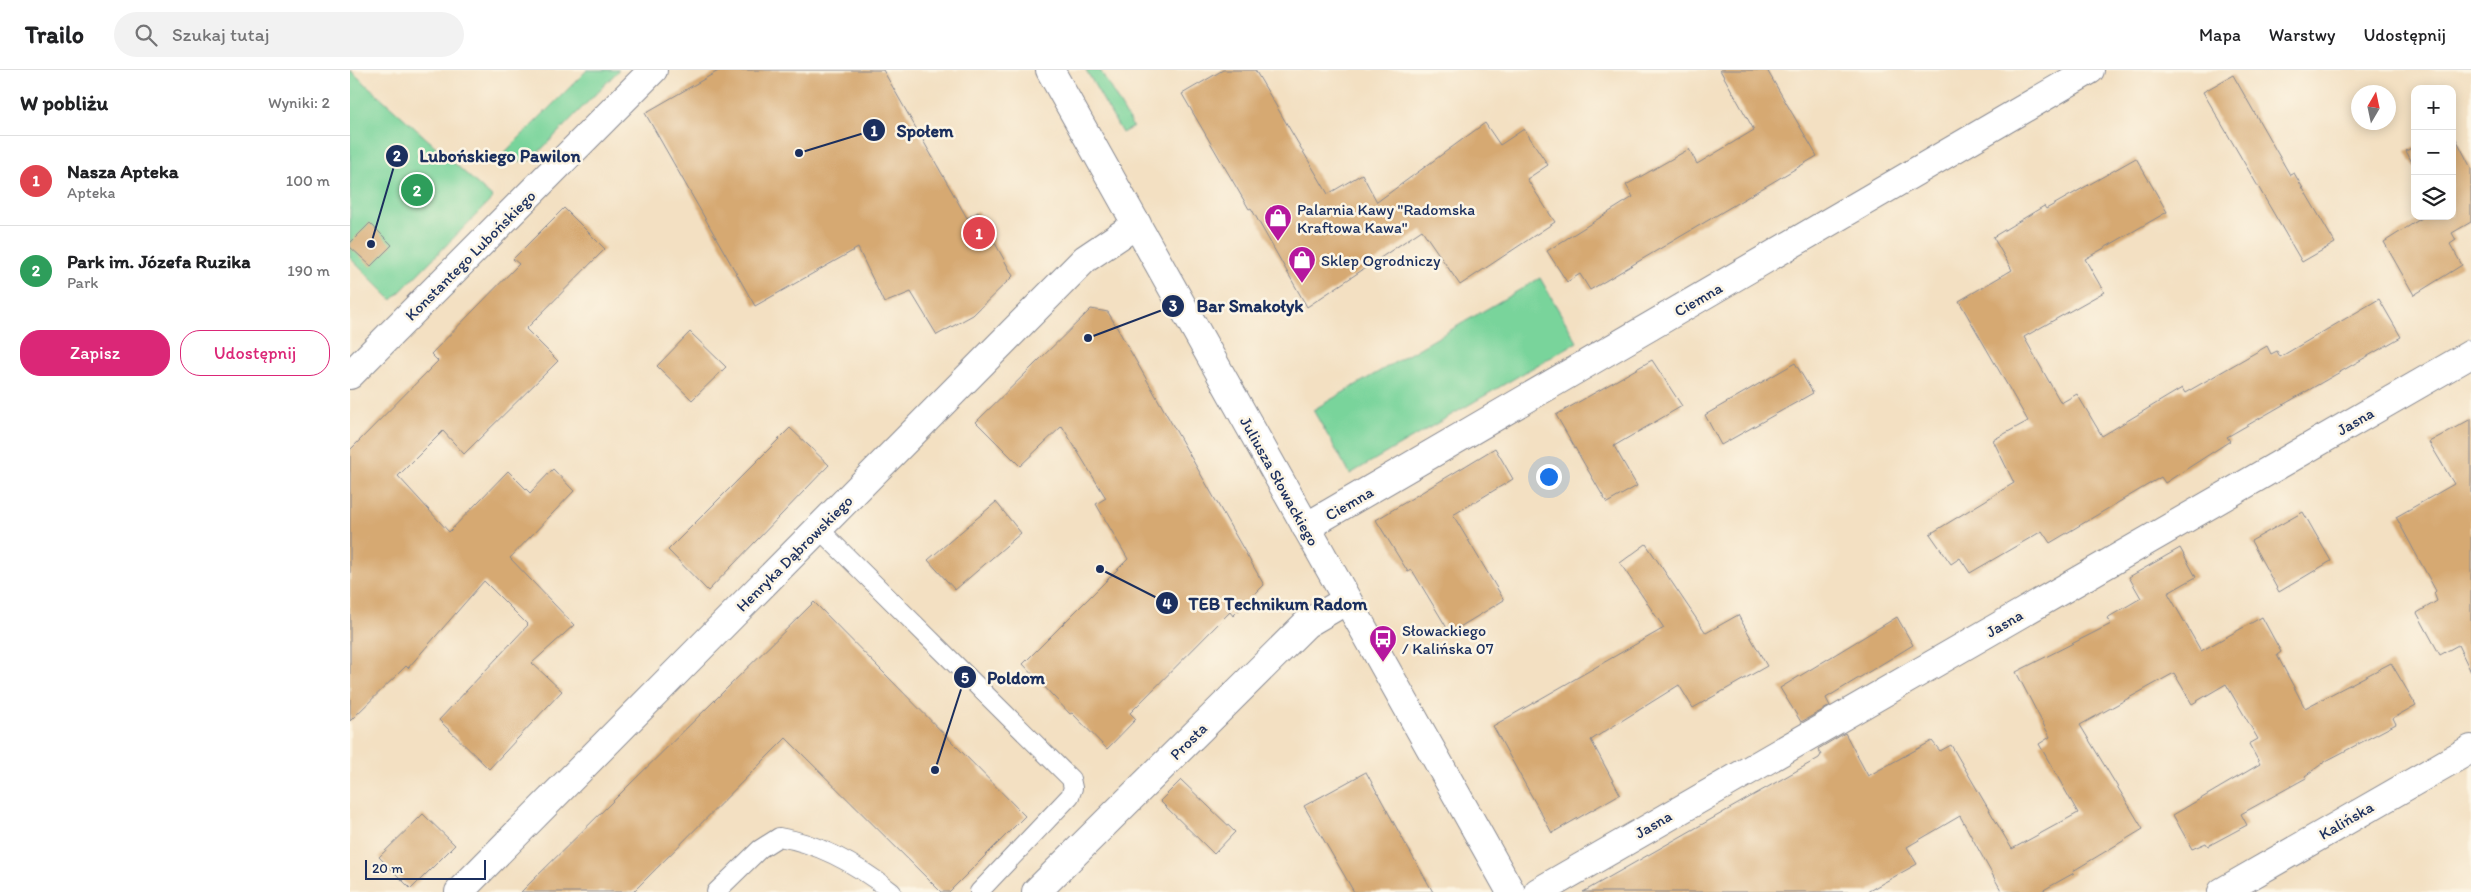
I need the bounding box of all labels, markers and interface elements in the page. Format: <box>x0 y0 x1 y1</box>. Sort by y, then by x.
search box <box>114 12 464 57</box>
text: Trailo <box>25 20 84 49</box>
icon: search <box>132 21 160 49</box>
text: Szukaj tutaj <box>172 23 269 46</box>
text: Mapa <box>2199 24 2241 46</box>
text: Warstwy <box>2269 24 2336 46</box>
text: Udostępnij <box>2364 24 2446 46</box>
north arrow <box>2351 85 2396 130</box>
map controls <box>2411 85 2456 220</box>
button: + <box>2411 85 2456 130</box>
text: W pobliżu <box>20 90 108 115</box>
text: Wyniki: 2 <box>268 93 330 112</box>
callout: Społem <box>862 114 964 147</box>
text: Społem <box>896 120 954 142</box>
text: 1 <box>871 122 878 140</box>
button: − <box>2411 130 2456 175</box>
callout: Lubońskiego Pawilon <box>385 139 591 172</box>
text: Lubońskiego Pawilon <box>419 145 582 167</box>
text: 2 <box>393 147 401 165</box>
text: Nasza Apteka <box>67 160 179 183</box>
text: 1 <box>32 171 40 190</box>
text: 100 m <box>286 171 330 190</box>
pin: 2 <box>401 171 433 209</box>
button: layers <box>2411 175 2456 220</box>
text: Apteka <box>67 183 115 202</box>
street label: Konstantego Lubońskiego <box>401 186 540 325</box>
place label: Palarnia Kawy "Radomska Kraftowa Kawa" <box>1297 200 1475 237</box>
shop icon: Palarnia Kawy "Radomska Kraftowa Kawa" <box>1263 203 1293 242</box>
pin: 1 <box>963 214 995 252</box>
shop icon: Sklep Ogrodniczy <box>1287 245 1317 284</box>
text: Park im. Józefa Ruzika <box>67 250 250 273</box>
place label: Sklep Ogrodniczy <box>1321 251 1441 270</box>
text: 2 <box>32 261 40 280</box>
text: 190 m <box>287 261 330 280</box>
text: Park <box>67 273 98 292</box>
street label: Ciemna <box>1671 278 1726 321</box>
callout: Bar Smakołyk <box>1161 289 1314 322</box>
text: Bar Smakołyk <box>1197 295 1304 317</box>
text: 3 <box>1169 297 1177 315</box>
button: Zapisz <box>20 330 170 376</box>
button: Udostępnij <box>180 330 330 376</box>
street label: Jasna <box>2333 403 2377 439</box>
street label: Juliusza Słowackiego <box>1236 413 1323 549</box>
your location <box>1536 464 1562 490</box>
street label: Ciemna <box>1322 482 1377 525</box>
street label: Henryka Dąbrowskiego <box>732 491 857 616</box>
callout: TEB Technikum Radom <box>1154 587 1376 620</box>
text: TEB Technikum Radom <box>1188 593 1368 615</box>
text: 4 <box>1162 595 1172 613</box>
street label: Jasna <box>1982 605 2026 641</box>
place label: Słowackiego / Kalińska 07 <box>1402 621 1494 658</box>
bus stop icon: Słowackiego / Kalińska 07 <box>1368 624 1398 663</box>
callout: Poldom <box>952 661 1055 694</box>
text: Poldom <box>987 667 1046 689</box>
text: 5 <box>961 669 969 687</box>
street label: Prosta <box>1166 719 1211 764</box>
street label: Kalińska <box>2316 797 2378 844</box>
street label: Jasna <box>1631 806 1675 842</box>
scale bar <box>365 857 486 880</box>
text: 20 m <box>372 860 403 877</box>

